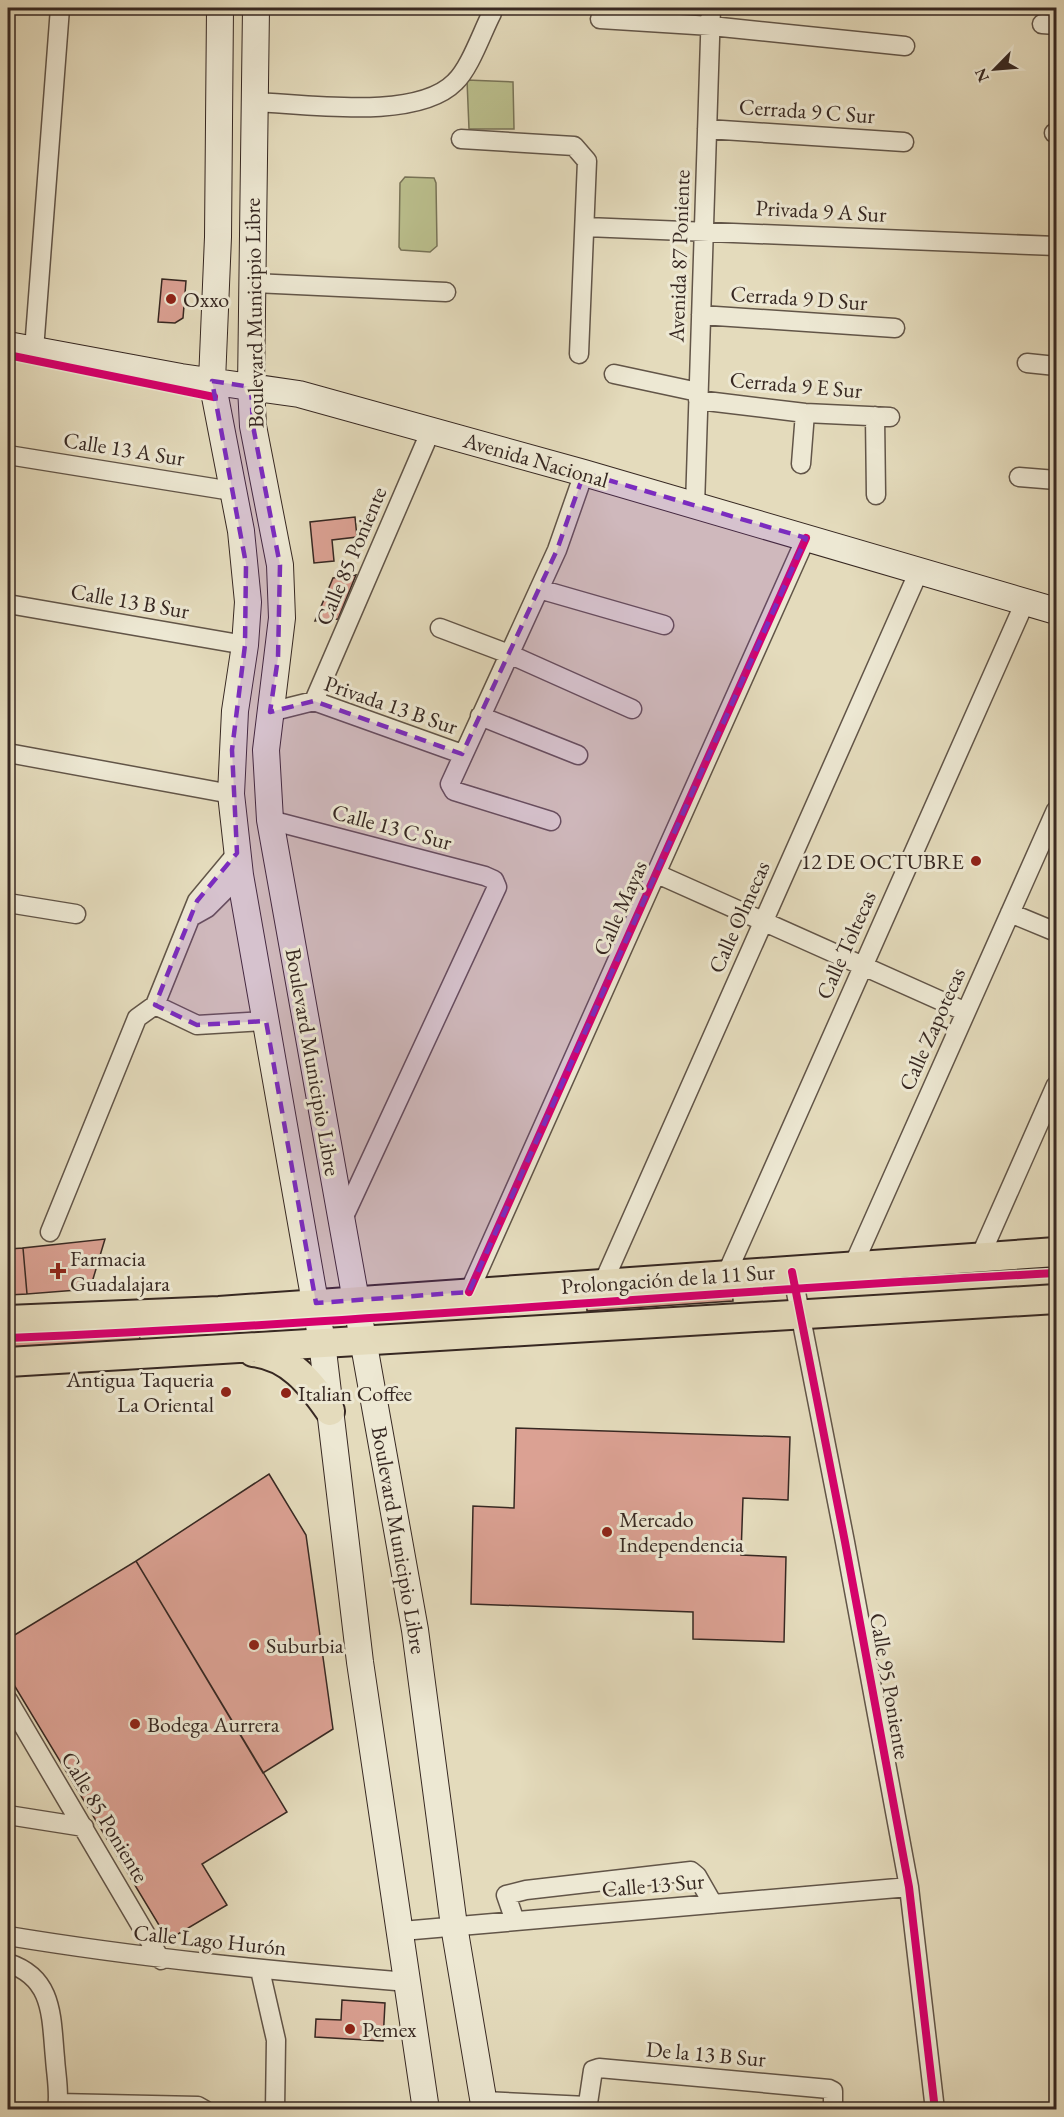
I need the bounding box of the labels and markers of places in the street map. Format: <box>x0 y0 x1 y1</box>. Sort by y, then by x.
place label: Oxxo <box>183 285 229 314</box>
marker: Oxxo <box>164 292 178 306</box>
place label: 12 DE OCTUBRE <box>801 847 964 876</box>
marker: 12 DE OCTUBRE <box>969 854 983 868</box>
place label: Farmacia Guadalajara <box>70 1244 170 1298</box>
marker: Farmacia Guadalajara <box>51 1264 65 1278</box>
place label: Antigua Taqueria La Oriental <box>65 1365 214 1419</box>
place label: Italian Coffee <box>298 1379 413 1408</box>
marker: Antigua Taqueria La Oriental <box>219 1385 233 1399</box>
marker: Italian Coffee <box>279 1386 293 1400</box>
place label: Mercado Independencia <box>619 1505 744 1559</box>
marker: Mercado Independencia <box>600 1525 614 1539</box>
place label: Suburbia <box>266 1631 344 1660</box>
marker: Suburbia <box>247 1638 261 1652</box>
place label: Bodega Aurrera <box>147 1710 280 1739</box>
marker: Bodega Aurrera <box>128 1717 142 1731</box>
place label: Pemex <box>362 2015 417 2044</box>
marker: Pemex <box>343 2022 357 2036</box>

